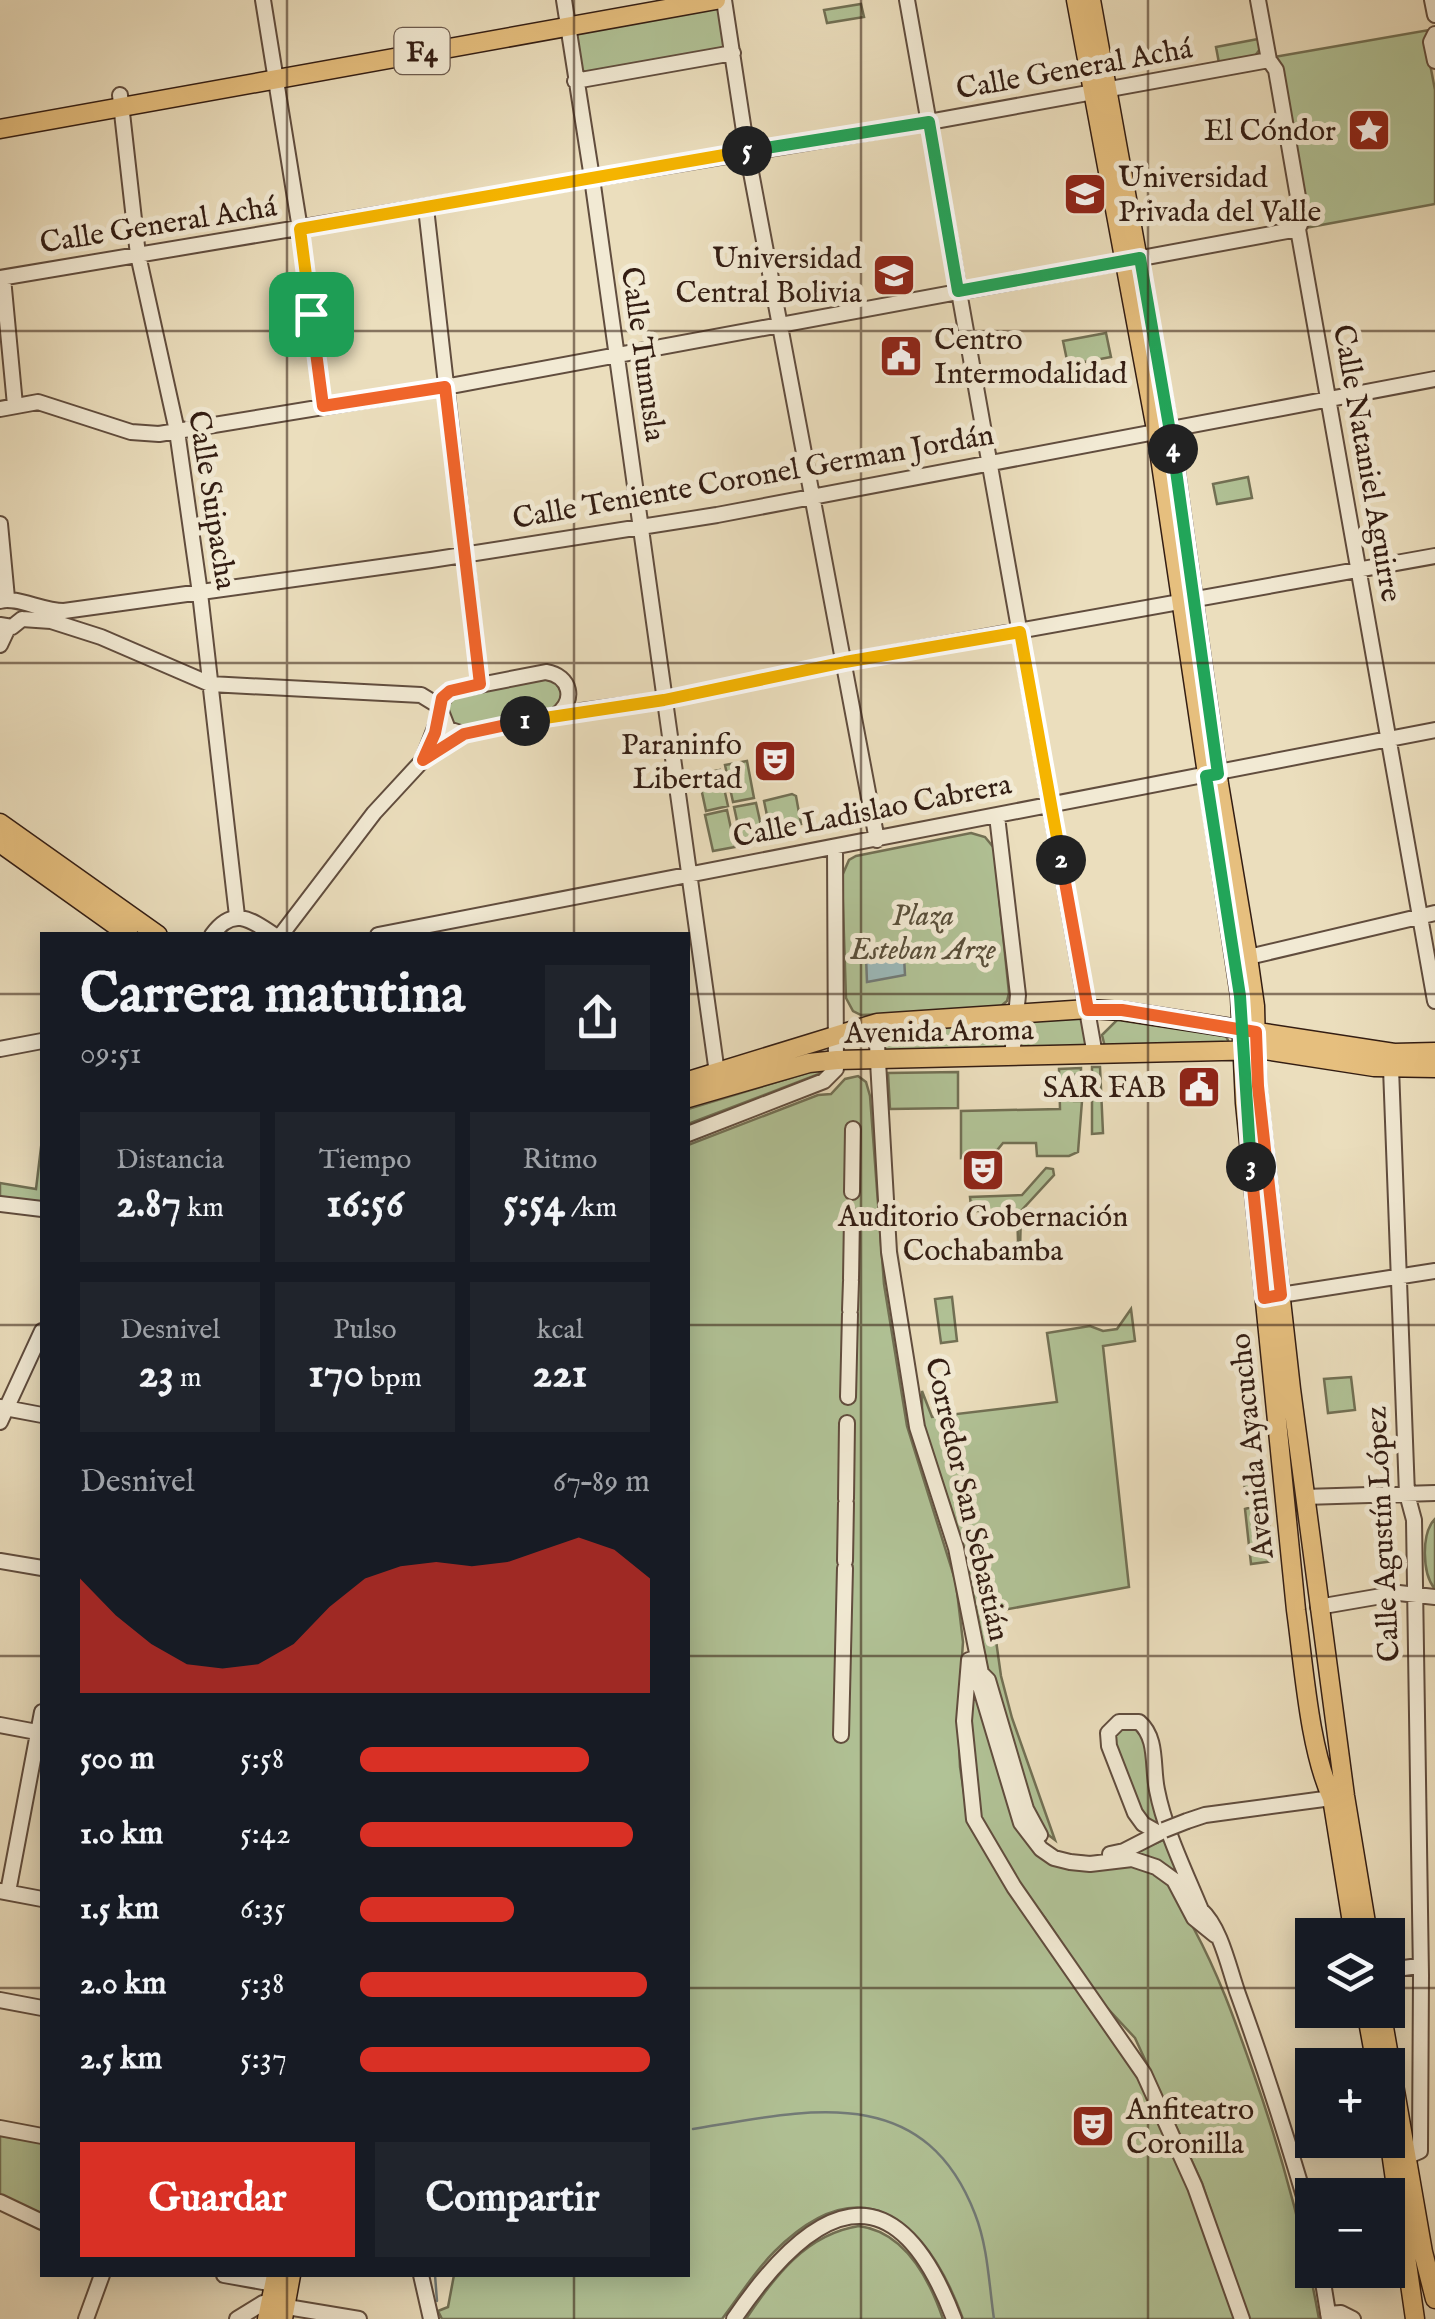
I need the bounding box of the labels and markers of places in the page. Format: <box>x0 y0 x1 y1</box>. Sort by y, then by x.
place icon: El Cóndor <box>1346 107 1392 153</box>
place label: El Cóndor <box>1204 113 1336 151</box>
pin: 5 <box>722 126 772 176</box>
place label: Universidad Privada del Valle <box>1118 160 1321 232</box>
school or university icon: Universidad Privada del Valle <box>1062 171 1108 217</box>
place label: Universidad Central Bolivia <box>676 241 863 313</box>
school or university icon: Universidad Central Bolivia <box>871 252 917 298</box>
pin <box>269 272 354 357</box>
place label: Centro Intermodalidad <box>934 322 1128 394</box>
public building icon: Centro Intermodalidad <box>878 333 924 379</box>
pin: 4 <box>1148 424 1198 474</box>
pin: 1 <box>500 696 550 746</box>
place label: Paraninfo Libertad <box>621 727 743 799</box>
theatre icon: Paraninfo Libertad <box>752 738 798 784</box>
pin: 2 <box>1036 835 1086 885</box>
public building icon: SAR FAB <box>1176 1064 1222 1110</box>
place label: SAR FAB <box>1043 1070 1166 1108</box>
pin: 3 <box>1226 1142 1276 1192</box>
theatre icon: Auditorio Gobernación Cochabamba <box>960 1147 1006 1193</box>
place label: Auditorio Gobernación Cochabamba <box>837 1199 1128 1271</box>
place label: Anfiteatro Coronilla <box>1125 2092 1254 2164</box>
theatre icon: Anfiteatro Coronilla <box>1070 2103 1116 2149</box>

